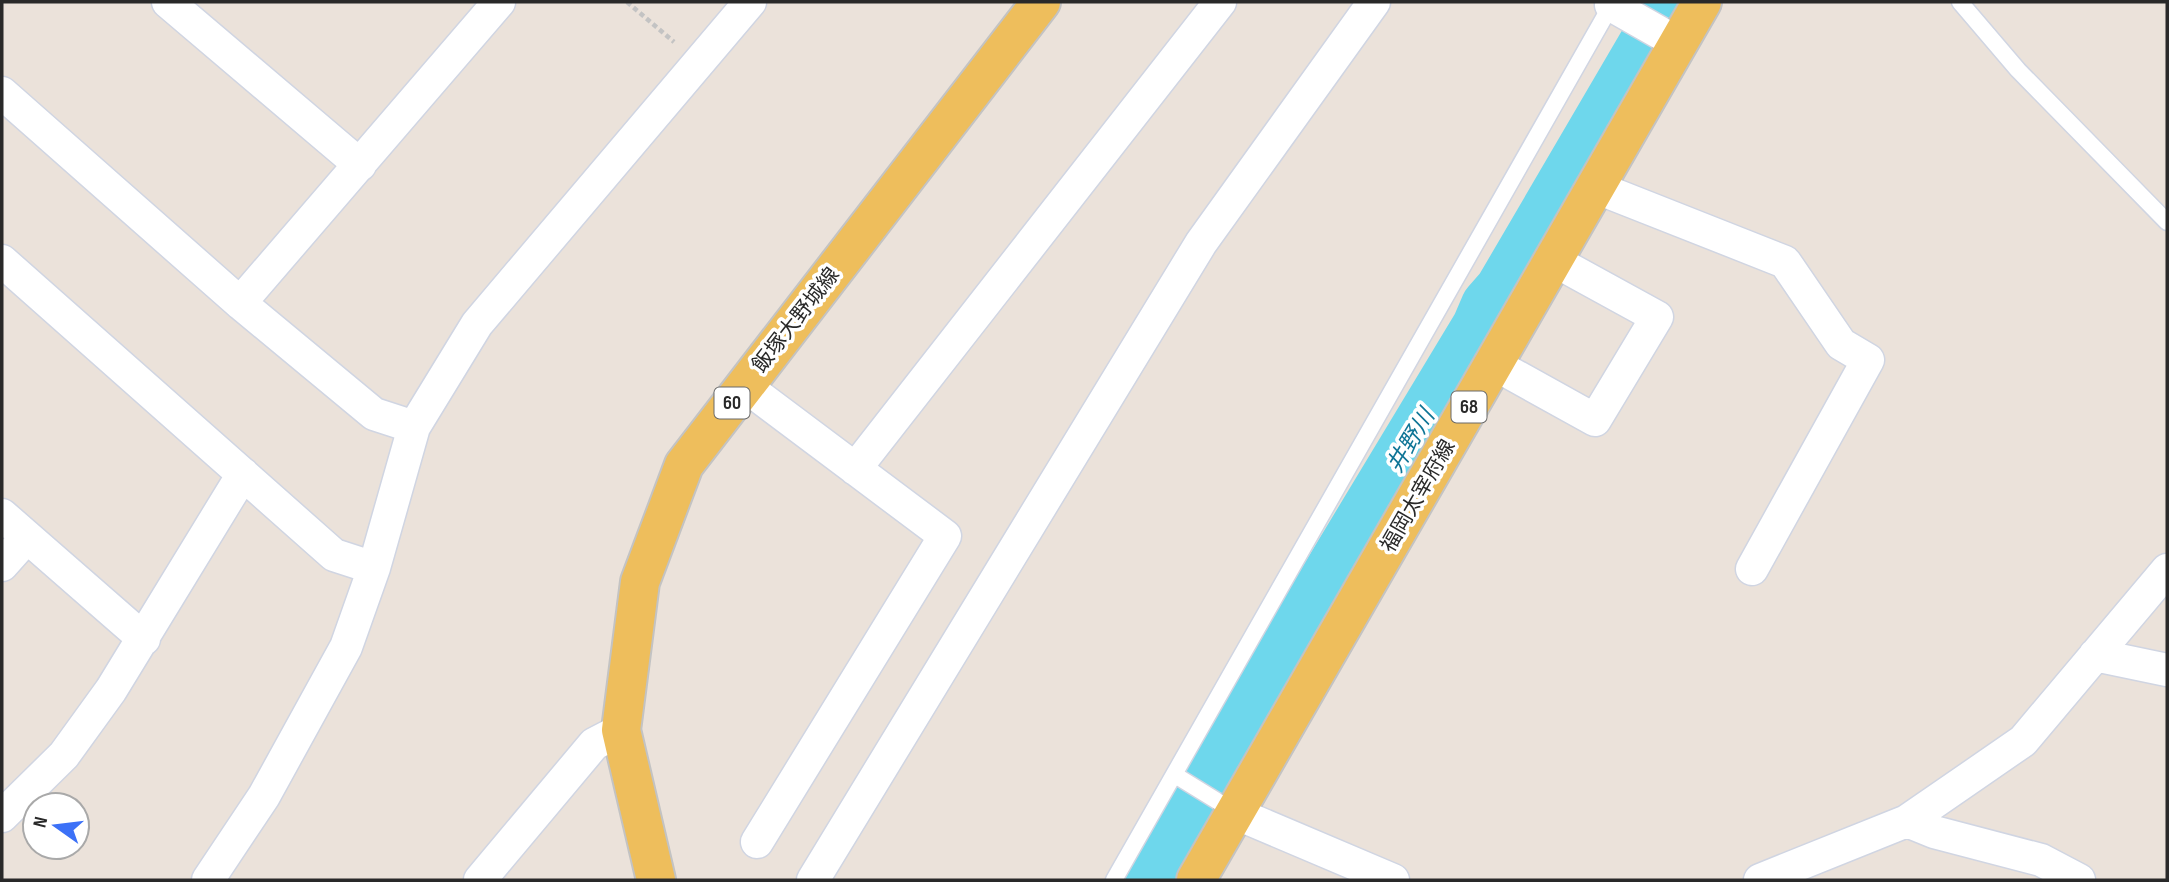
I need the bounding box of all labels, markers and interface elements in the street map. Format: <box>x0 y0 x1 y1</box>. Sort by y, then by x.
street label: 飯塚大野城線 <box>747 263 845 377</box>
road number: 60 <box>714 388 750 418</box>
road number: 68 <box>1452 392 1486 422</box>
water label: 井野川 <box>1381 402 1442 478</box>
street label: 福岡太宰府線 <box>1376 435 1460 557</box>
north arrow <box>21 791 91 861</box>
text: N <box>29 815 53 830</box>

